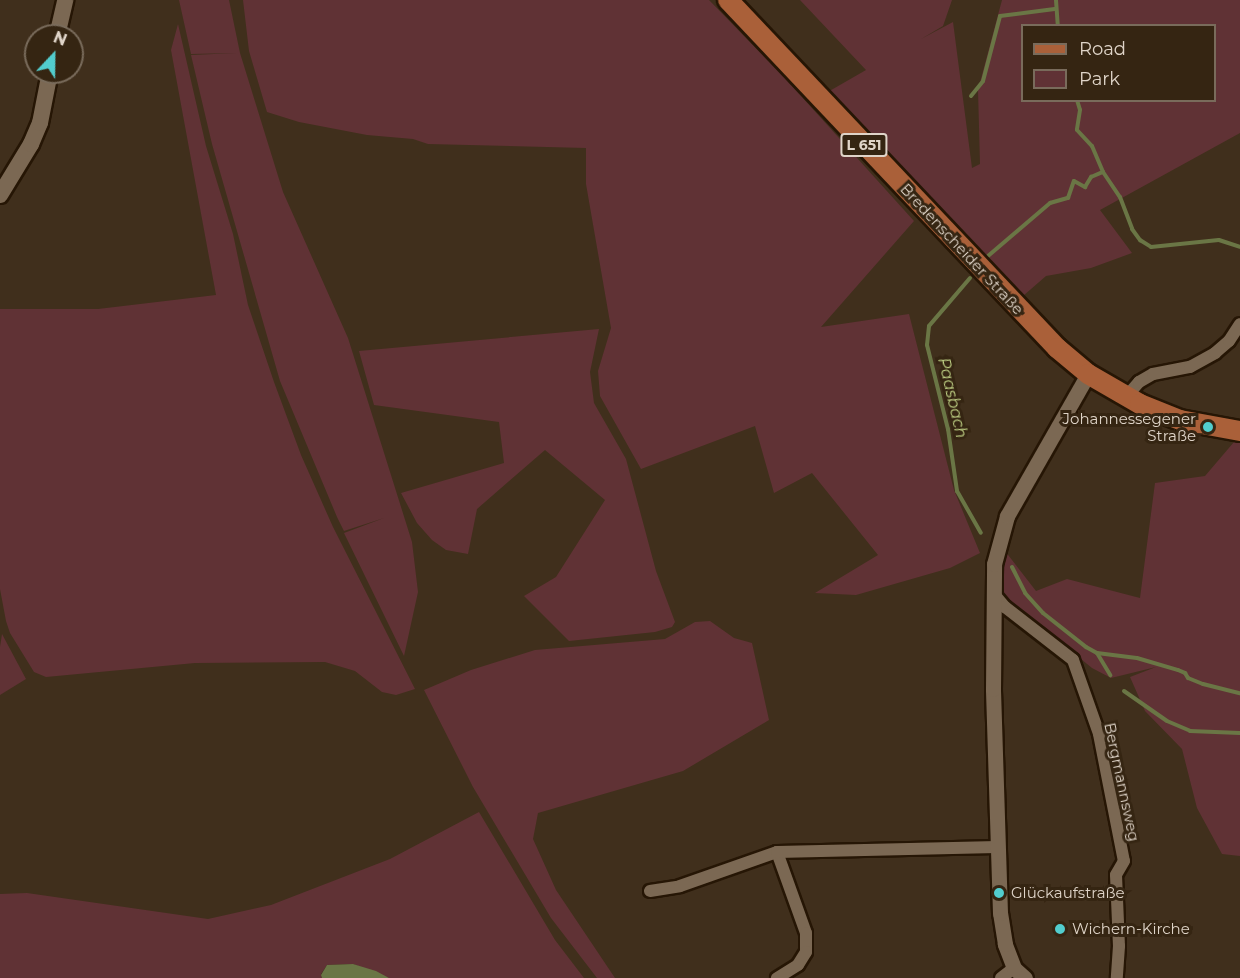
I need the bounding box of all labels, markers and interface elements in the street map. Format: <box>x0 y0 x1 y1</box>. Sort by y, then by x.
north arrow <box>24 24 84 84</box>
legend <box>1021 24 1216 102</box>
text: N <box>51 27 70 50</box>
text: Road <box>1079 38 1126 60</box>
text: Park <box>1079 68 1120 90</box>
road number: L 651 <box>840 134 888 156</box>
street label: Bredenscheider Straße <box>897 180 1027 318</box>
water label: Paasbach <box>933 356 971 440</box>
place label: Johannessegener Straße <box>1063 409 1196 444</box>
marker: Johannessegener Straße <box>1201 420 1215 434</box>
street label: Bergmannsweg <box>1101 721 1143 843</box>
place label: Glückaufstraße <box>1011 884 1125 902</box>
marker: Glückaufstraße <box>992 886 1006 900</box>
place label: Wichern-Kirche <box>1072 920 1190 938</box>
marker: Wichern-Kirche <box>1053 922 1067 936</box>

